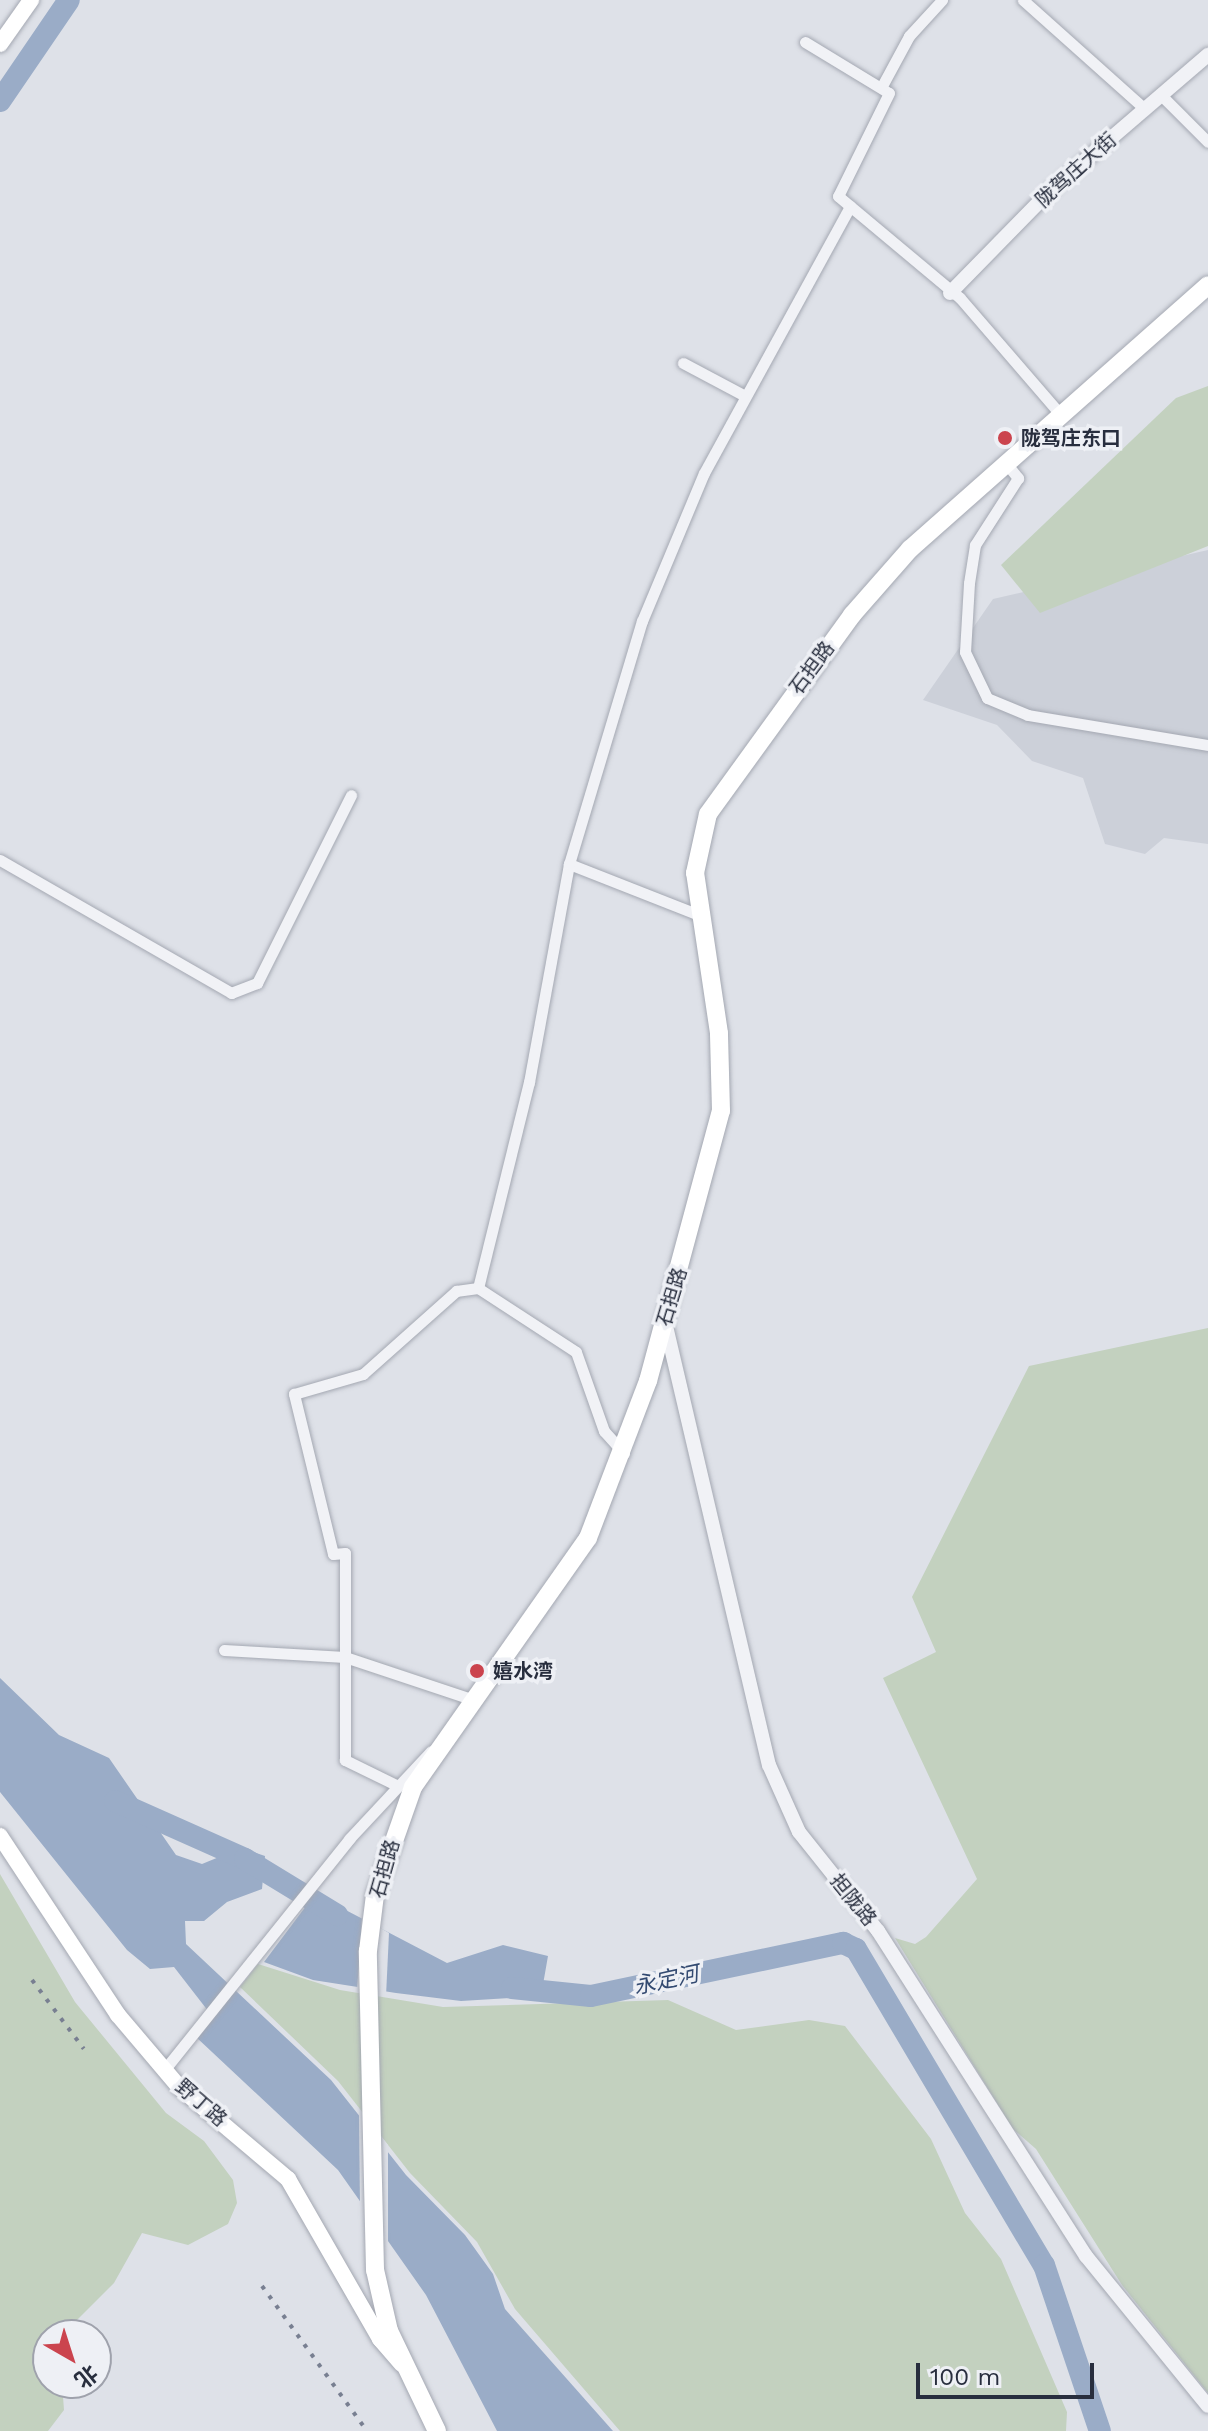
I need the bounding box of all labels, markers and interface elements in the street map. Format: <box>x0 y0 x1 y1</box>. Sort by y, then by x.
street label: 陇驾庄大街 <box>1031 128 1121 212</box>
place label: 陇驾庄东口 <box>1021 426 1121 450</box>
marker: 陇驾庄东口 <box>996 429 1014 447</box>
street label: 石担路 <box>784 637 840 699</box>
street label: 石担路 <box>652 1265 692 1329</box>
place label: 嬉水湾 <box>493 1659 553 1683</box>
marker: 嬉水湾 <box>468 1662 486 1680</box>
street label: 石担路 <box>365 1837 405 1901</box>
street label: 担陇路 <box>825 1869 881 1931</box>
water label: 永定河 <box>631 1960 701 2000</box>
street label: 野丁路 <box>170 2074 232 2132</box>
north arrow <box>32 2319 112 2399</box>
scale bar <box>920 2347 1098 2397</box>
text: 北 <box>70 2360 103 2393</box>
text: 100 m <box>930 2363 1000 2391</box>

